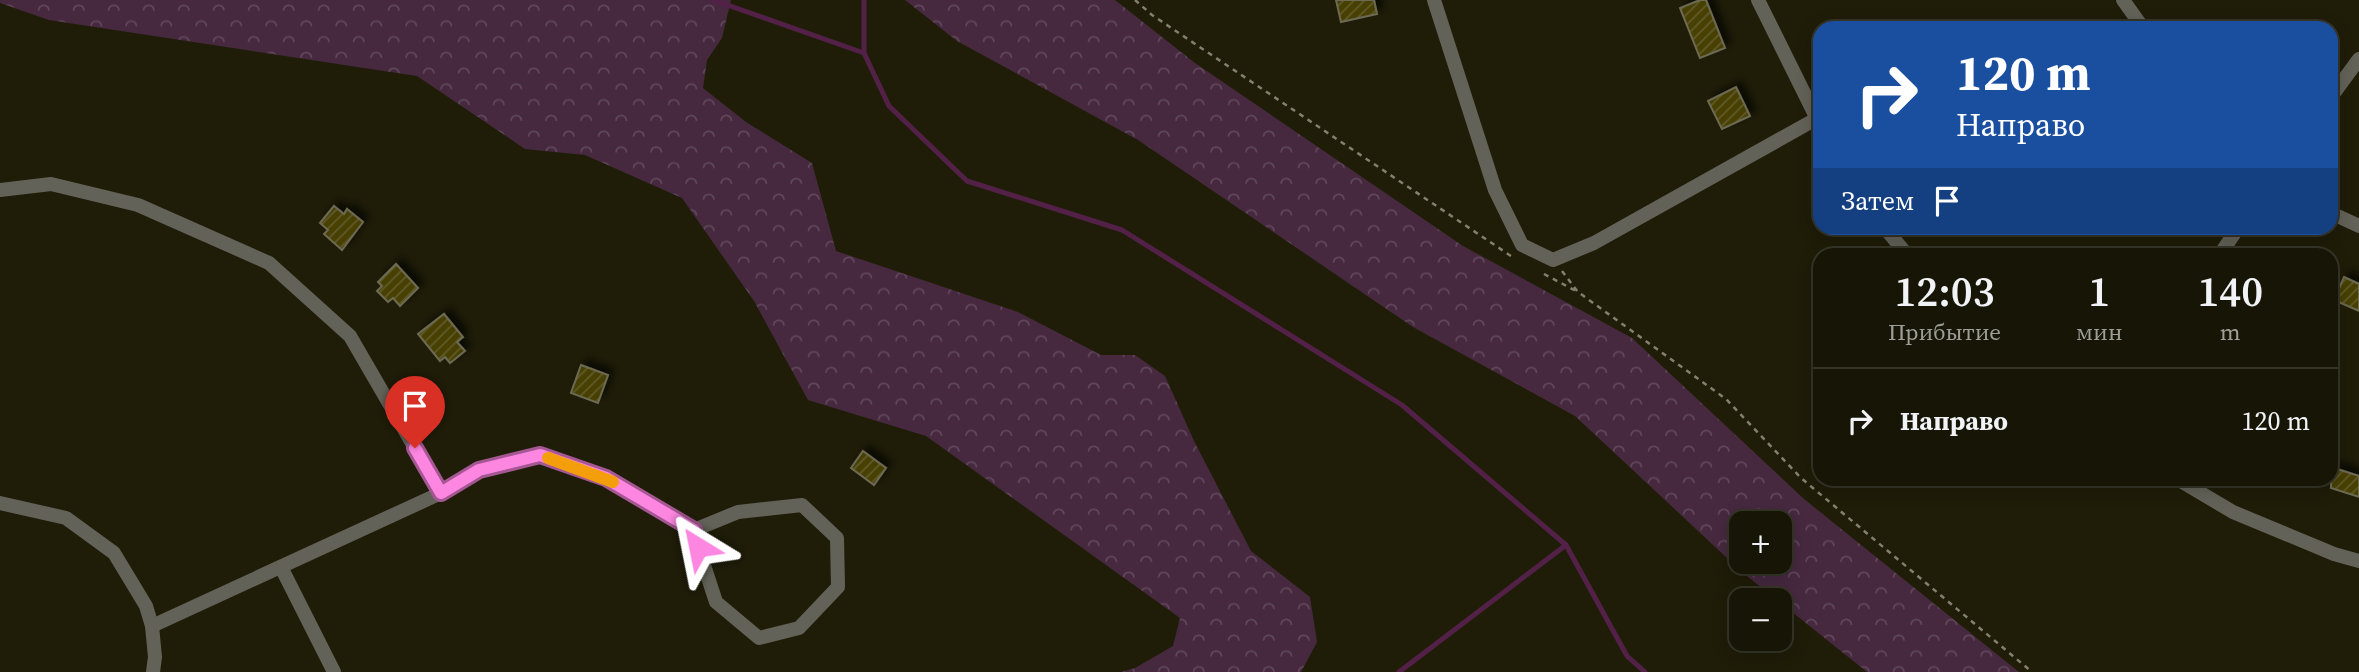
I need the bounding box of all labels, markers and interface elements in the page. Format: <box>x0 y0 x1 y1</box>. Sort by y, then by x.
text: 120 m <box>1956 39 2091 106</box>
icon: right <box>1841 49 1932 140</box>
text: Направо <box>1956 103 2085 147</box>
icon: arrive <box>1928 182 1966 220</box>
text: Затем <box>1841 183 1914 219</box>
text: 12:03 <box>1895 262 1995 320</box>
text: 1 <box>2088 262 2110 320</box>
text: 140 <box>2197 262 2263 320</box>
text: Прибытие <box>1888 316 2001 348</box>
text: мин <box>2076 316 2123 348</box>
text: m <box>2220 316 2241 348</box>
pin <box>385 376 445 448</box>
icon: arrive <box>396 387 434 425</box>
icon: right <box>1841 402 1879 440</box>
text: Направо <box>1900 403 2008 439</box>
text: 120 m <box>2242 403 2310 439</box>
position arrow <box>661 510 735 584</box>
map controls <box>1729 511 1792 651</box>
button: + <box>1729 511 1792 574</box>
button: − <box>1729 588 1792 651</box>

